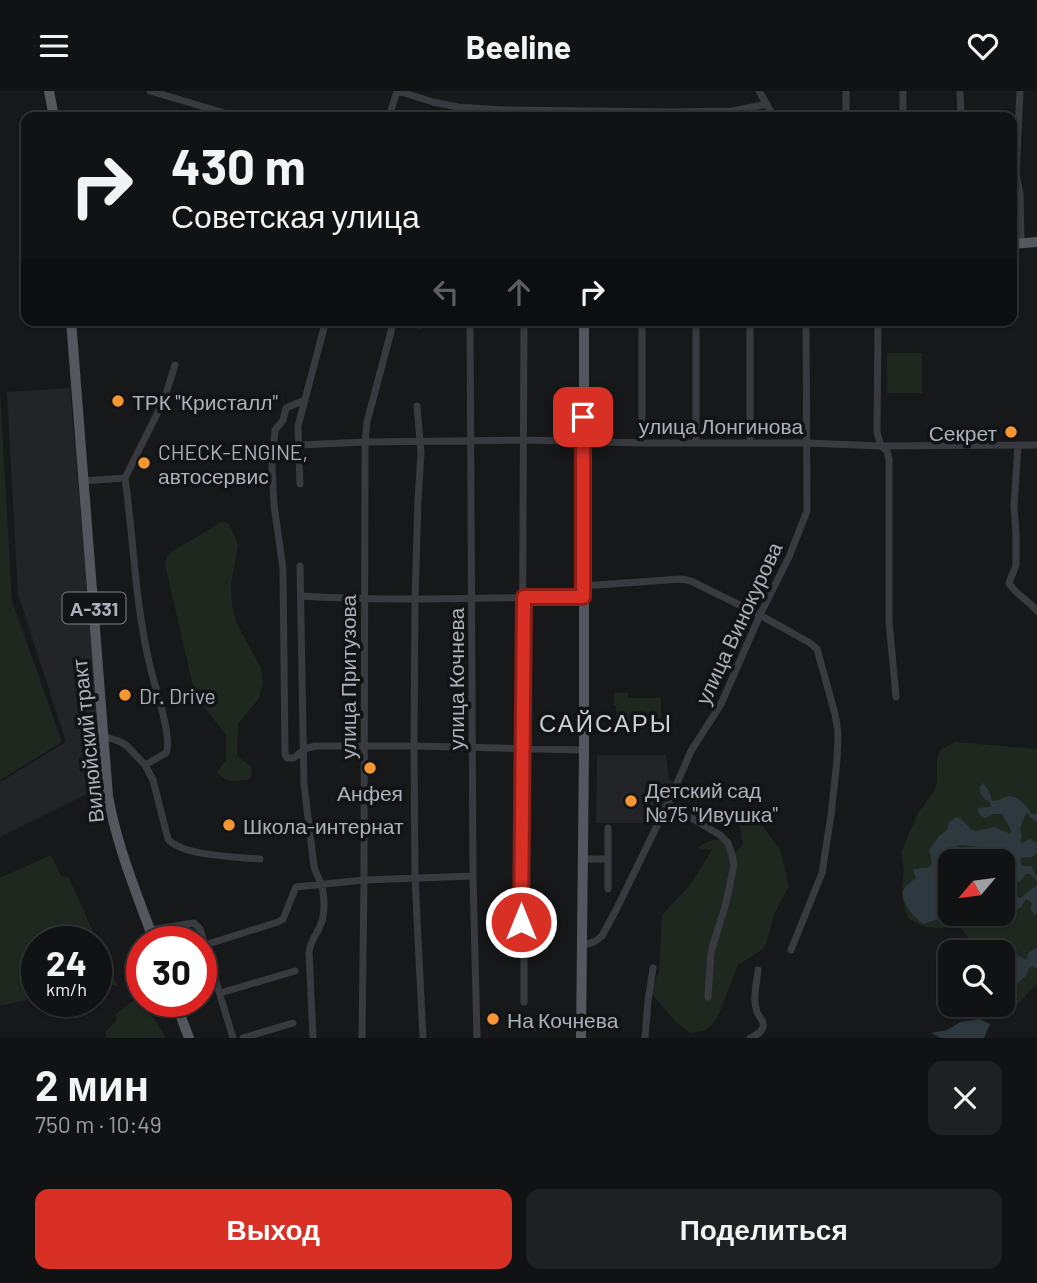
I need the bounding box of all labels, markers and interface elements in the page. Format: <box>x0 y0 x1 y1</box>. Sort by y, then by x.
icon: menu <box>35 27 73 65</box>
text: Beeline <box>466 27 571 65</box>
icon: heart <box>964 27 1002 65</box>
text: 430 m <box>171 136 306 195</box>
icon: right <box>56 140 147 231</box>
text: Советская улица <box>171 196 420 234</box>
icon: left <box>427 273 465 311</box>
icon: ahead <box>500 273 538 311</box>
icon: right <box>573 273 611 311</box>
pin <box>553 387 613 447</box>
place label: ТРК "Кристалл" <box>132 389 278 414</box>
marker: ТРК "Кристалл" <box>110 393 126 409</box>
icon: arrive <box>564 398 602 436</box>
street label: улица Лонгинова <box>639 413 803 438</box>
place label: Секрет <box>929 420 997 445</box>
marker: Секрет <box>1003 424 1019 440</box>
place label: CHECK-ENGINE, автосервис <box>158 439 308 488</box>
marker: CHECK-ENGINE, автосервис <box>136 455 152 471</box>
street label: улица Винокурова <box>689 537 787 708</box>
road number: А-331 <box>62 593 126 623</box>
street label: улица Притузова <box>335 594 360 759</box>
street label: улица Кочнева <box>443 608 468 750</box>
street label: Вилюйский тракт <box>66 657 108 824</box>
place label: Dr. Drive <box>139 683 216 708</box>
marker: Dr. Drive <box>117 687 133 703</box>
district label: САЙСАРЫ <box>539 708 673 737</box>
marker: Анфея <box>362 760 378 776</box>
place label: Детский сад №75 "Ивушка" <box>645 777 778 826</box>
place label: Анфея <box>337 780 403 805</box>
marker: Детский сад №75 "Ивушка" <box>623 793 639 809</box>
place label: Школа-интернат <box>243 813 404 838</box>
marker: Школа-интернат <box>221 817 237 833</box>
north arrow <box>938 849 1015 926</box>
map controls <box>938 849 1015 1017</box>
position arrow <box>484 885 558 959</box>
speed limit sign: 30 <box>126 926 217 1017</box>
button: search <box>938 940 1015 1017</box>
text: 24 <box>46 941 87 983</box>
text: km/h <box>46 978 87 1000</box>
place label: На Кочнева <box>507 1007 619 1032</box>
marker: На Кочнева <box>485 1011 501 1027</box>
text: 2 мин <box>35 1059 149 1109</box>
button: close <box>928 1061 1002 1135</box>
text: 750 m · 10:49 <box>35 1110 162 1138</box>
button: Выход <box>35 1189 512 1269</box>
button: Поделиться <box>526 1189 1002 1269</box>

